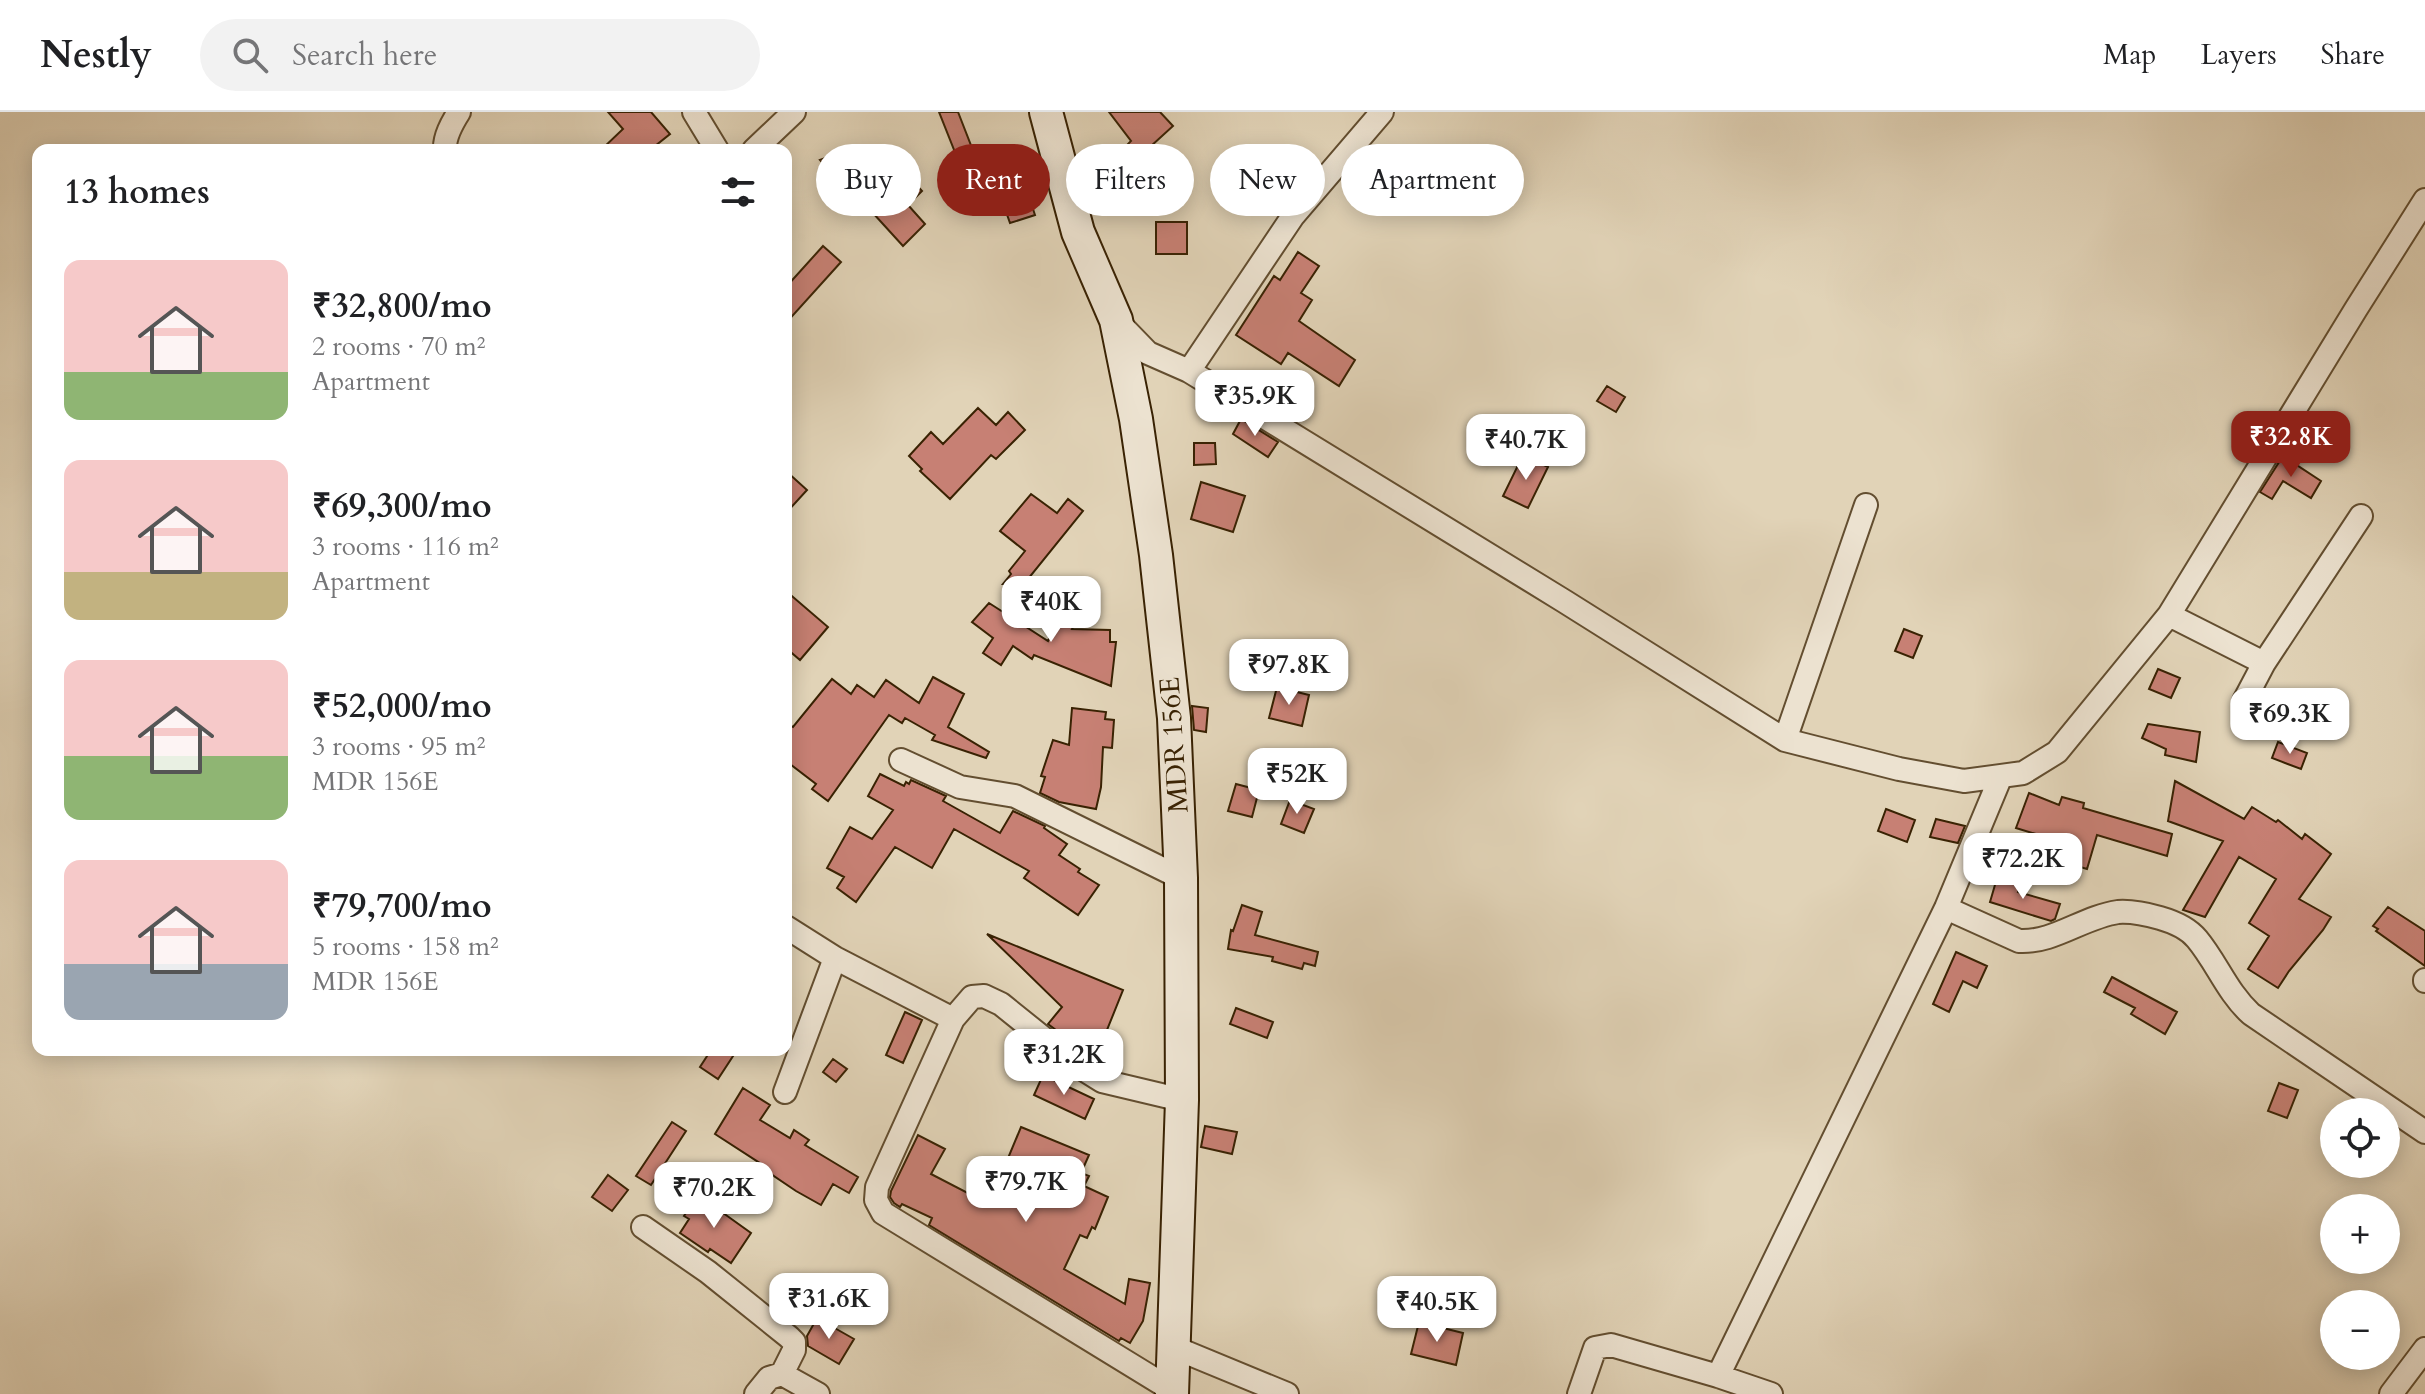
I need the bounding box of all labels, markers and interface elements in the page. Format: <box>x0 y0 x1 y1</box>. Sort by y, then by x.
search box <box>200 19 760 91</box>
text: Nestly <box>40 29 152 81</box>
icon: search <box>228 33 272 77</box>
text: Search here <box>292 35 437 76</box>
text: Map <box>2103 36 2156 74</box>
text: Layers <box>2200 36 2277 74</box>
text: Share <box>2321 36 2385 74</box>
chip: Buy <box>816 144 921 216</box>
chip: Rent <box>937 144 1050 216</box>
chip: Filters <box>1066 144 1194 216</box>
chip: New <box>1210 144 1325 216</box>
chip: Apartment <box>1341 144 1524 216</box>
text: 13 homes <box>64 169 210 215</box>
icon: filters <box>716 170 760 214</box>
text: ₹32,800/mo <box>312 283 492 329</box>
icon: home <box>128 292 224 388</box>
text: 2 rooms · 70 m² <box>312 329 485 364</box>
text: Apartment <box>312 364 430 399</box>
pin: ₹35.9K <box>1190 370 1320 438</box>
text: ₹35.9K <box>1213 378 1297 413</box>
pin: ₹32.8K <box>2226 411 2356 479</box>
pin: ₹40.7K <box>1461 414 1591 482</box>
text: ₹32.8K <box>2249 419 2333 454</box>
text: ₹40.7K <box>1484 422 1568 457</box>
text: ₹69,300/mo <box>312 483 492 529</box>
icon: home <box>128 492 224 588</box>
text: 3 rooms · 116 m² <box>312 529 499 564</box>
text: Apartment <box>312 564 430 599</box>
pin: ₹40K <box>1004 576 1098 644</box>
text: ₹40K <box>1020 584 1082 619</box>
pin: ₹97.8K <box>1224 639 1354 707</box>
text: ₹97.8K <box>1247 647 1331 682</box>
street label: MDR 156E <box>1150 676 1198 814</box>
text: ₹52,000/mo <box>312 683 492 729</box>
pin: ₹69.3K <box>2225 688 2355 756</box>
icon: home <box>128 692 224 788</box>
text: ₹69.3K <box>2248 696 2332 731</box>
text: 3 rooms · 95 m² <box>312 729 485 764</box>
pin: ₹52K <box>1250 748 1344 816</box>
text: ₹52K <box>1266 756 1328 791</box>
text: MDR 156E <box>312 764 439 799</box>
pin: ₹72.2K <box>1958 833 2088 901</box>
text: ₹72.2K <box>1981 841 2065 876</box>
text: ₹79,700/mo <box>312 883 492 929</box>
icon: home <box>128 892 224 988</box>
text: 5 rooms · 158 m² <box>312 929 499 964</box>
text: MDR 156E <box>312 964 439 999</box>
pin: ₹31.2K <box>999 1029 1129 1097</box>
text: ₹31.2K <box>1022 1037 1106 1072</box>
map controls <box>2320 1098 2400 1370</box>
button: locate <box>2320 1098 2400 1178</box>
pin: ₹79.7K <box>961 1156 1091 1224</box>
pin: ₹70.2K <box>649 1162 779 1230</box>
text: ₹79.7K <box>984 1164 1068 1199</box>
text: ₹70.2K <box>672 1170 756 1205</box>
button: + <box>2320 1194 2400 1274</box>
pin: ₹31.6K <box>764 1273 894 1341</box>
pin: ₹40.5K <box>1372 1276 1502 1344</box>
text: ₹31.6K <box>787 1281 871 1316</box>
text: ₹40.5K <box>1395 1284 1479 1319</box>
button: − <box>2320 1290 2400 1370</box>

